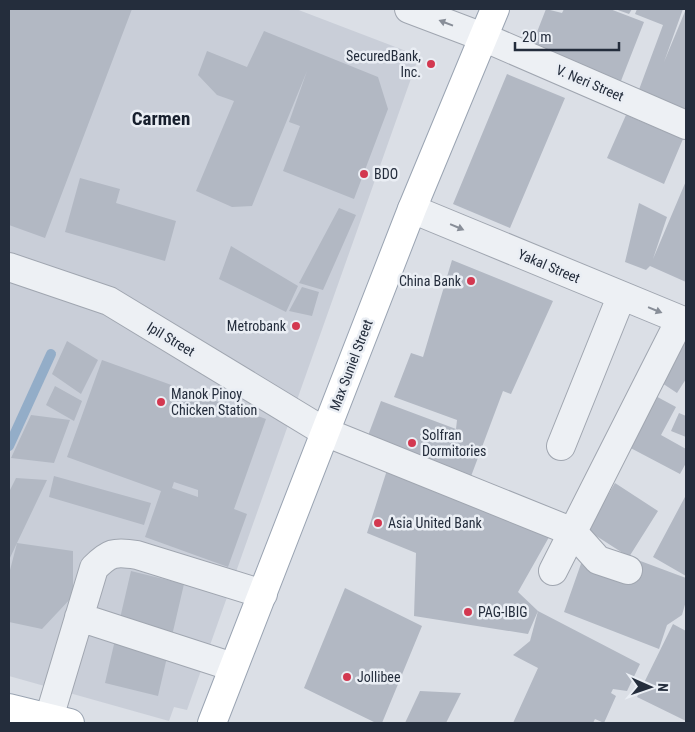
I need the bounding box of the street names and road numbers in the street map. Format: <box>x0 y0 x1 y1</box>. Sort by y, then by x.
street label: V. Neri Street <box>554 62 626 104</box>
street label: Yakal Street <box>516 246 582 286</box>
street label: Max Suniel Street <box>326 317 376 413</box>
street label: Ipil Street <box>144 319 198 359</box>

